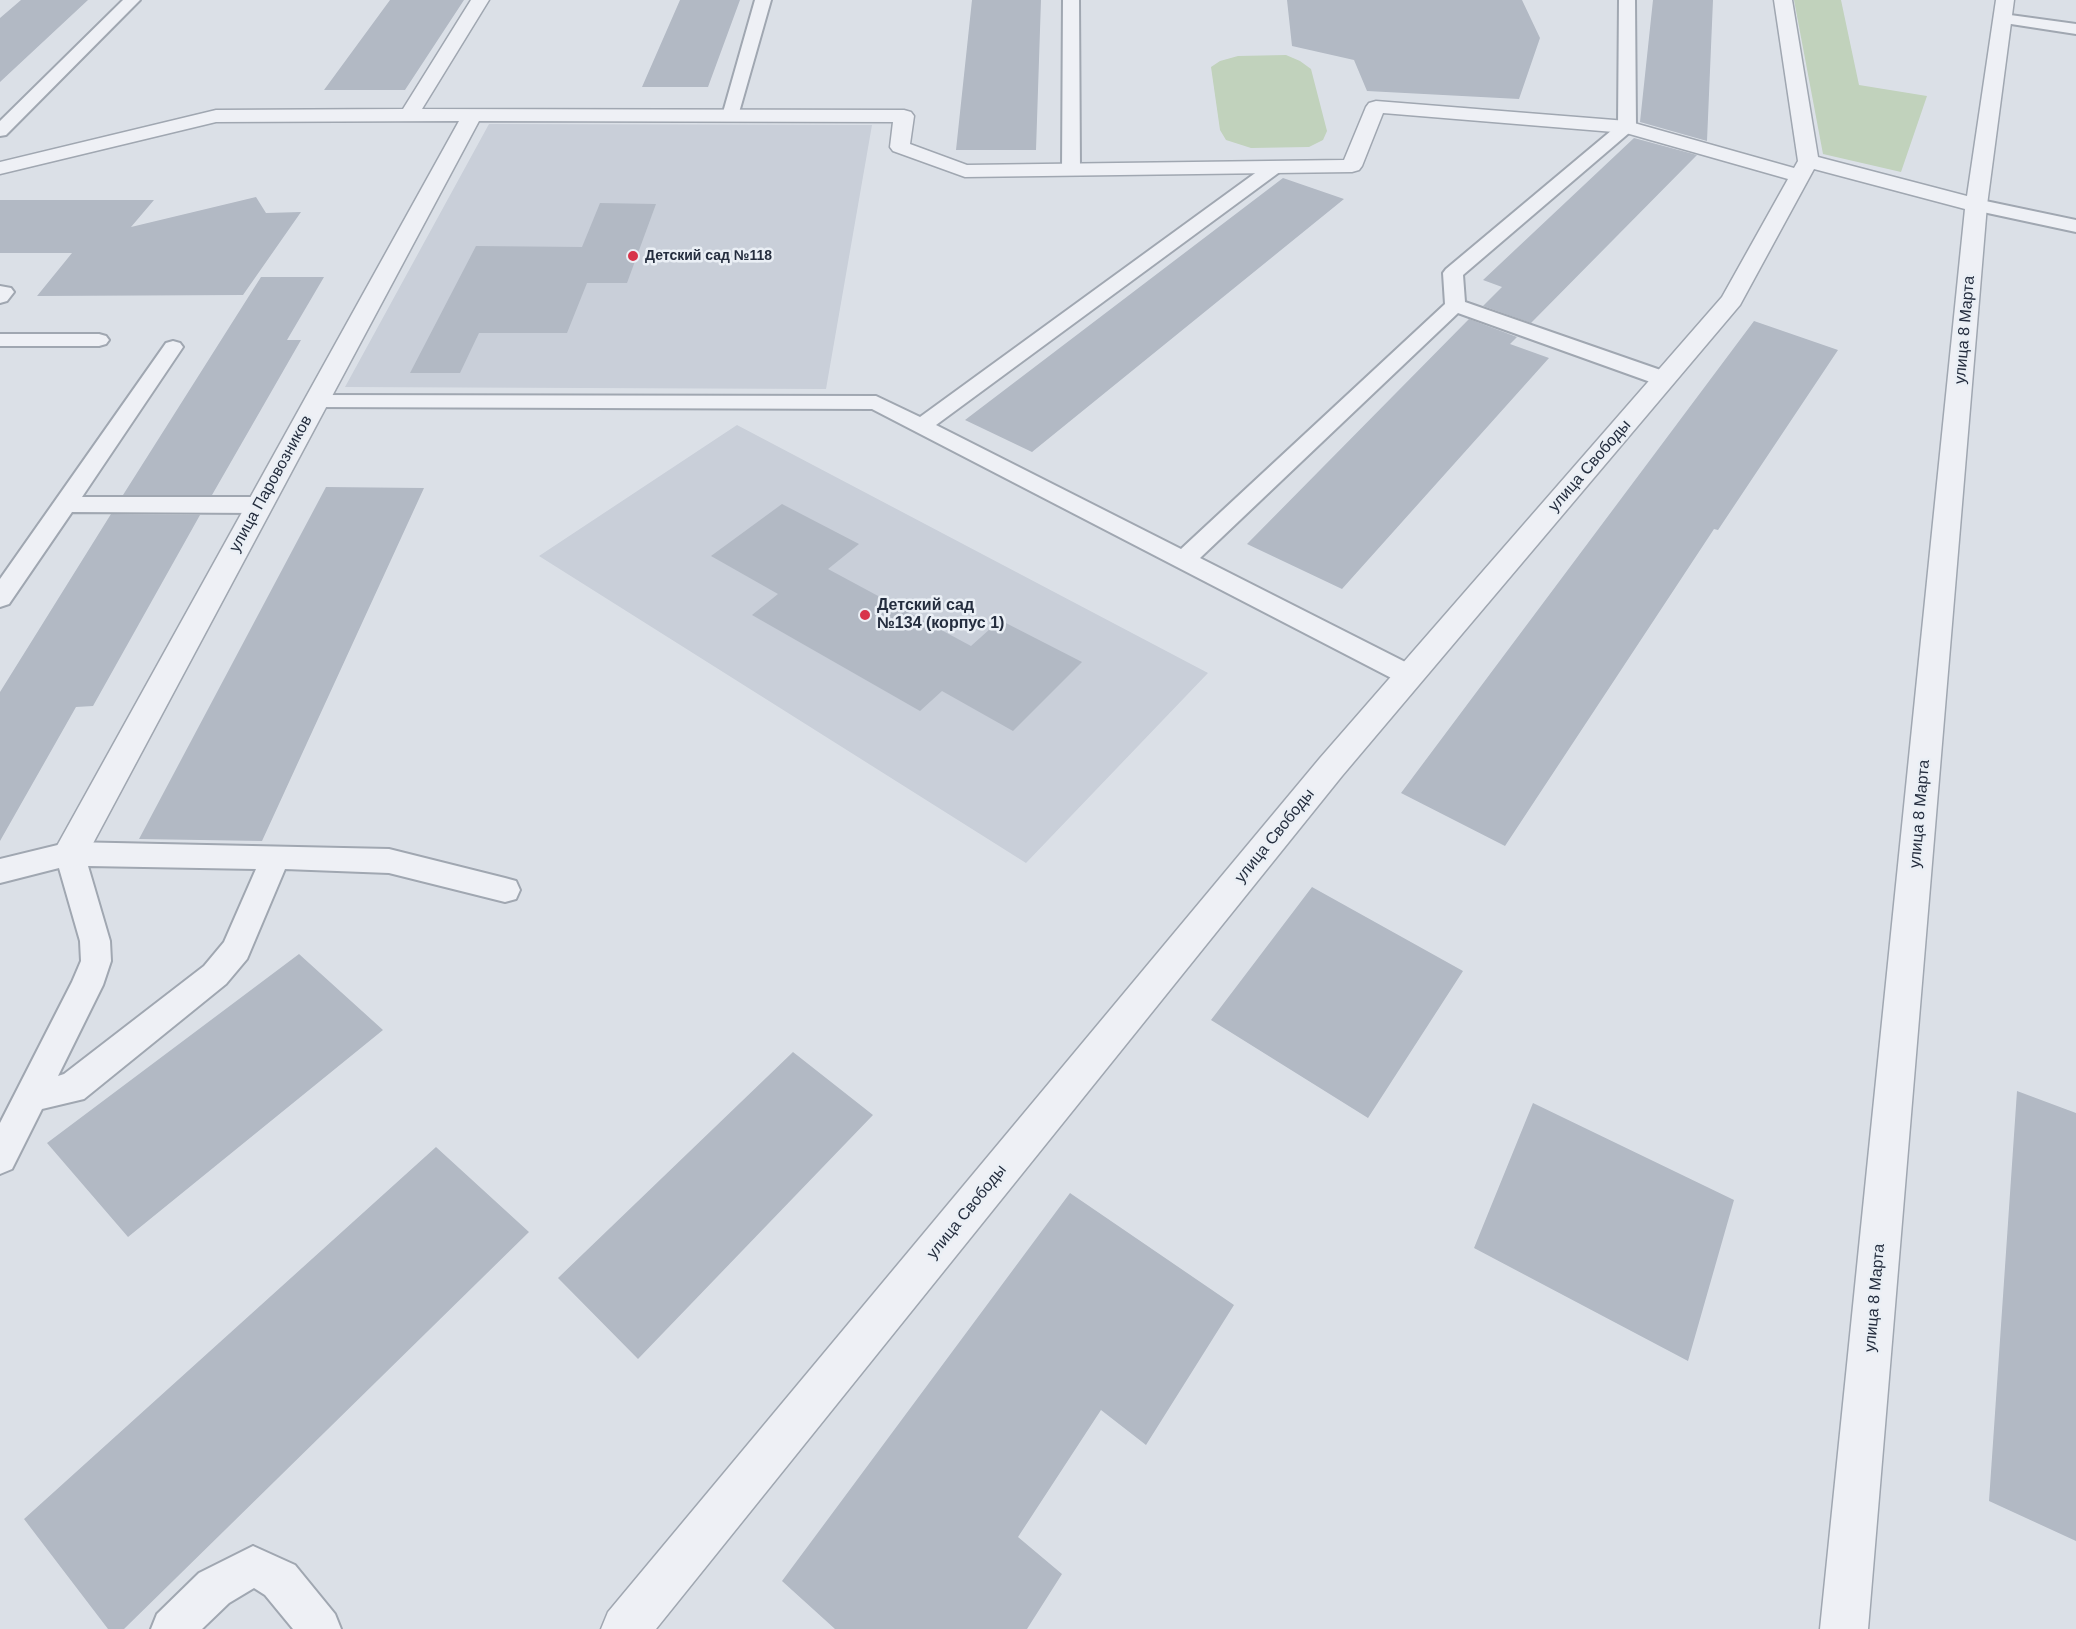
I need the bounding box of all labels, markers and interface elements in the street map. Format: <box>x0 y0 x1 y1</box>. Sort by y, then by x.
place label: Детский сад №118 <box>645 248 772 264</box>
marker: Детский сад №118 <box>626 249 640 263</box>
street label: улица 8 Марта <box>1951 275 1979 385</box>
street label: улица Паровозников <box>225 412 317 556</box>
street label: улица Свободы <box>1545 416 1635 516</box>
place label: Детский сад №134 (корпус 1) <box>877 596 1004 634</box>
marker: Детский сад №134 (корпус 1) <box>858 608 872 622</box>
street label: улица 8 Марта <box>1906 759 1934 869</box>
street label: улица Свободы <box>1231 785 1319 887</box>
street label: улица Свободы <box>923 1161 1011 1263</box>
street label: улица 8 Марта <box>1861 1243 1889 1353</box>

